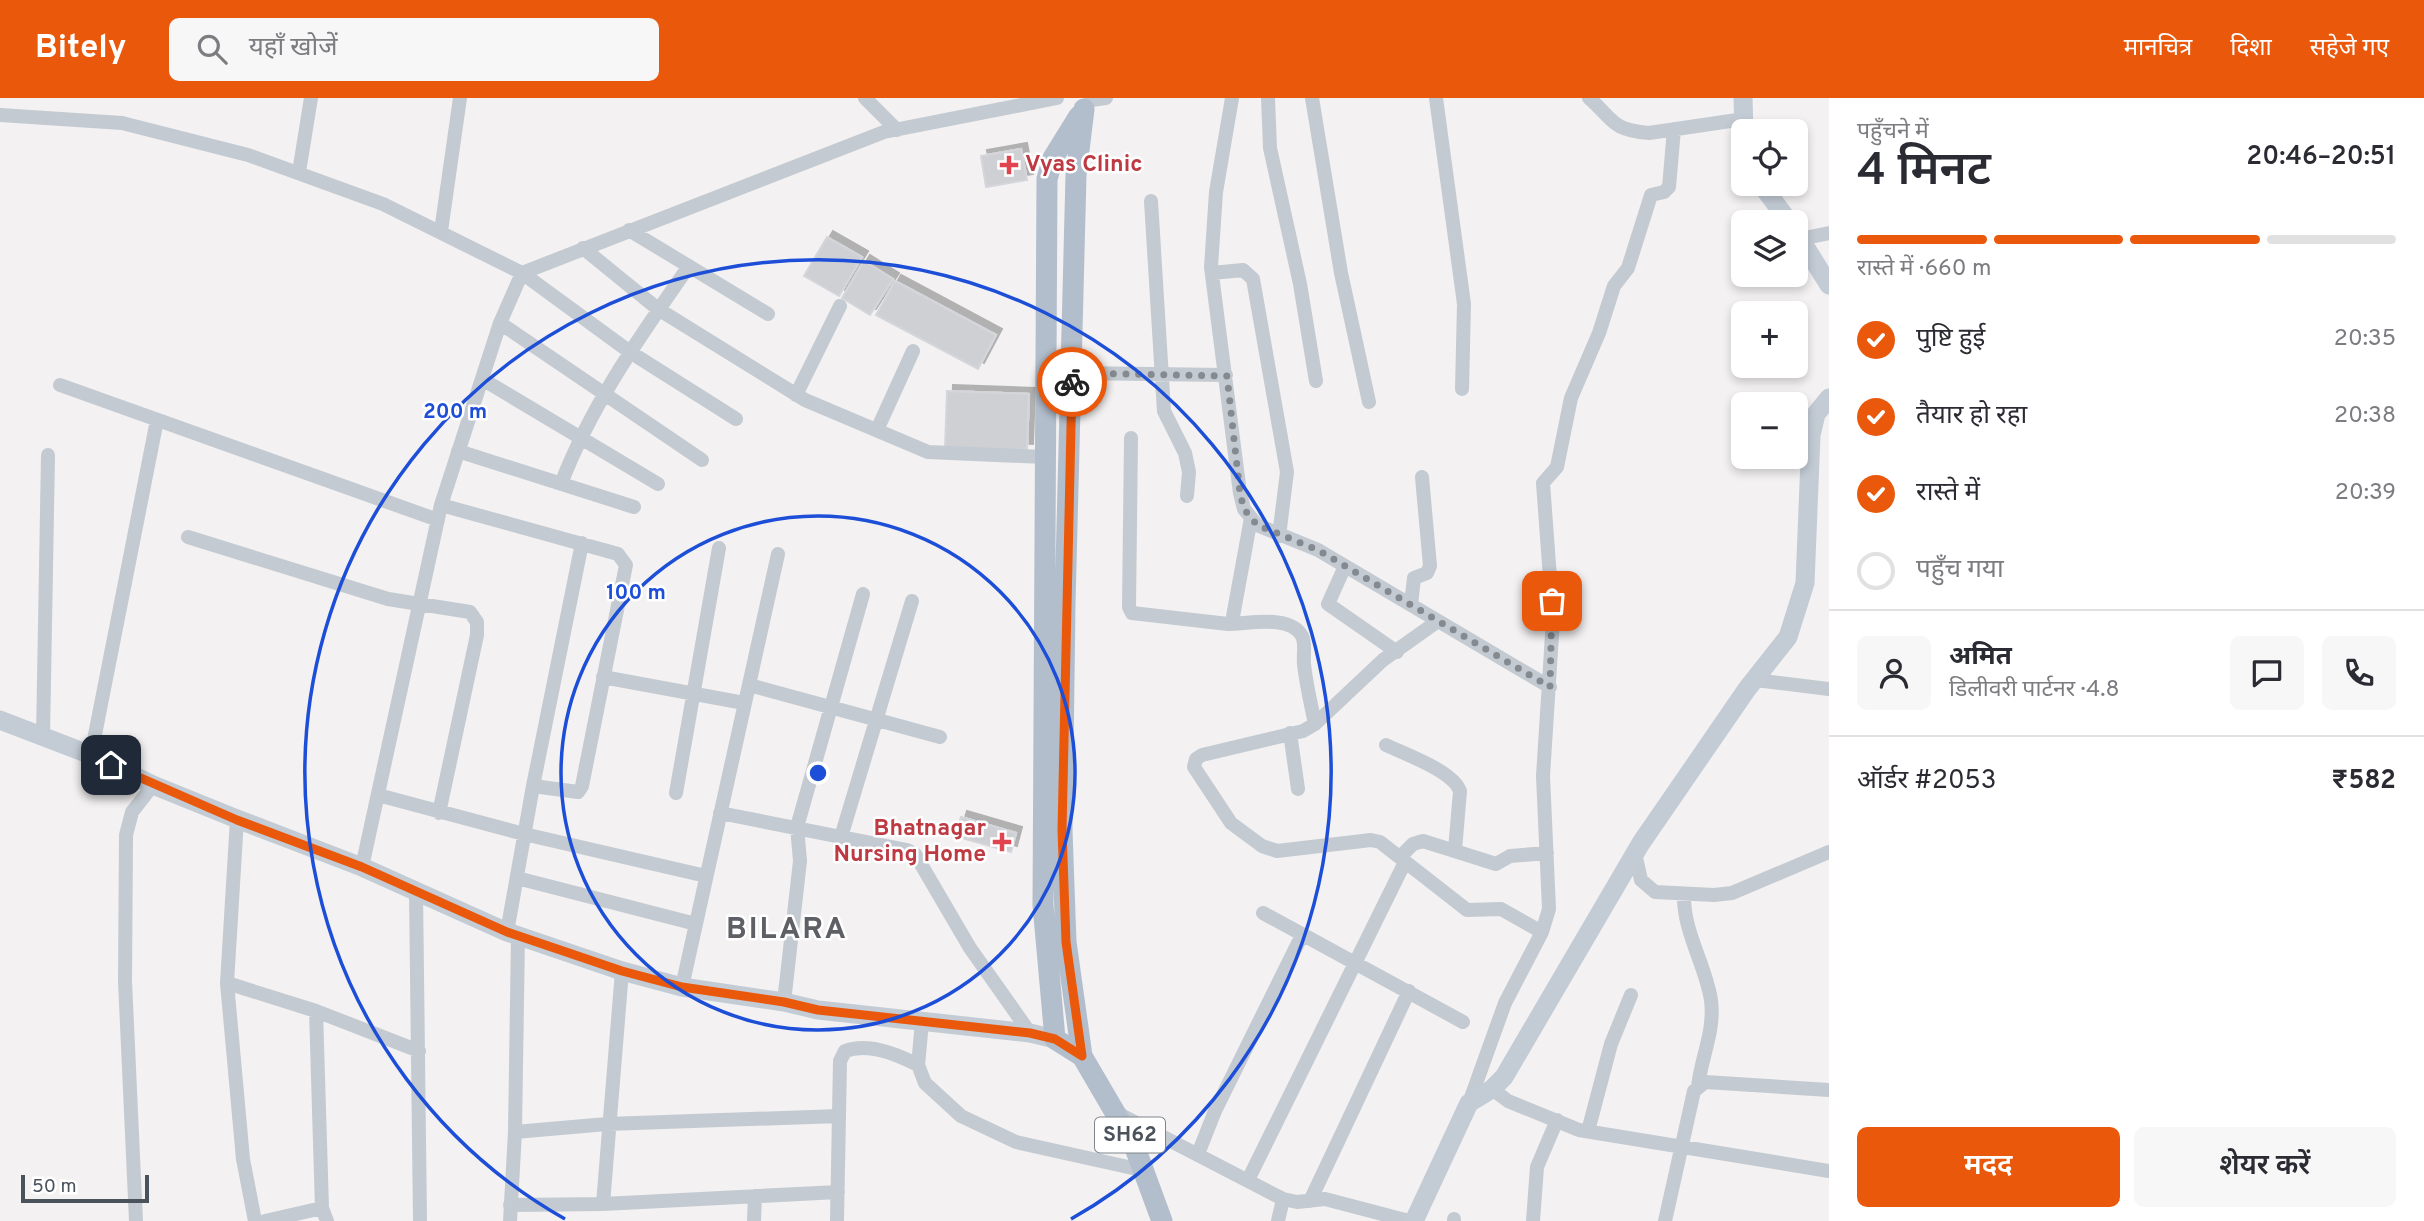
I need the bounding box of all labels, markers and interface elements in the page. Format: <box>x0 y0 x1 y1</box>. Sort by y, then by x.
search box <box>169 18 659 81</box>
text: Bitely <box>35 28 127 70</box>
icon: search <box>193 30 231 68</box>
text: यहाँ खोजें <box>249 32 338 65</box>
text: मानचित्र <box>2124 34 2192 64</box>
text: दिशा <box>2230 34 2272 64</box>
text: सहेजे गए <box>2310 34 2389 64</box>
text: पहुँचने में <box>1857 118 1929 147</box>
map controls <box>1731 119 1808 469</box>
button: locate <box>1731 119 1808 196</box>
text: 20:46–20:51 <box>2246 141 2396 174</box>
text: 4 मिनट <box>1857 143 1991 202</box>
place label: Vyas Clinic <box>1025 151 1143 180</box>
marker: Vyas Clinic <box>999 155 1019 175</box>
button: layers <box>1731 210 1808 287</box>
text: रास्ते में · 660 m <box>1857 255 1992 284</box>
button: + <box>1731 301 1808 378</box>
icon: check <box>1857 321 1895 359</box>
text: पुष्टि हुई <box>1916 323 1985 356</box>
text: 20:35 <box>2334 325 2396 354</box>
courier <box>1037 347 1107 417</box>
icon: bike <box>1053 363 1091 401</box>
button: − <box>1731 392 1808 469</box>
icon: check <box>1857 398 1895 436</box>
text: 200 m <box>423 399 487 426</box>
text: तैयार हो रहा <box>1916 400 2027 433</box>
text: 20:38 <box>2334 402 2396 431</box>
icon: check <box>1857 475 1895 513</box>
text: रास्ते में <box>1916 477 1980 510</box>
text: 20:39 <box>2335 479 2396 508</box>
text: पहुँच गया <box>1916 554 2004 587</box>
pin <box>1522 571 1582 631</box>
text: 100 m <box>606 580 666 607</box>
icon: bag <box>1533 582 1571 620</box>
button: person <box>1857 636 1931 710</box>
button: chat <box>2230 636 2304 710</box>
button: phone <box>2322 636 2396 710</box>
text: अमित <box>1949 641 2012 674</box>
text: डिलीवरी पार्टनर · 4.8 <box>1949 676 2119 705</box>
pin <box>81 735 141 795</box>
icon: home <box>92 746 130 784</box>
centre of rings <box>806 761 830 785</box>
text: ऑर्डर #2053 <box>1857 765 1996 798</box>
text: ₹582 <box>2331 765 2396 798</box>
place label: Bhatnagar Nursing Home <box>833 815 986 870</box>
marker: Bhatnagar Nursing Home <box>992 832 1012 852</box>
district label: BILARA <box>726 912 848 949</box>
road number: SH62 <box>1095 1118 1165 1152</box>
button: मदद <box>1857 1127 2120 1207</box>
button: शेयर करें <box>2134 1127 2396 1207</box>
scale bar <box>21 1172 149 1204</box>
text: 50 m <box>32 1175 77 1199</box>

